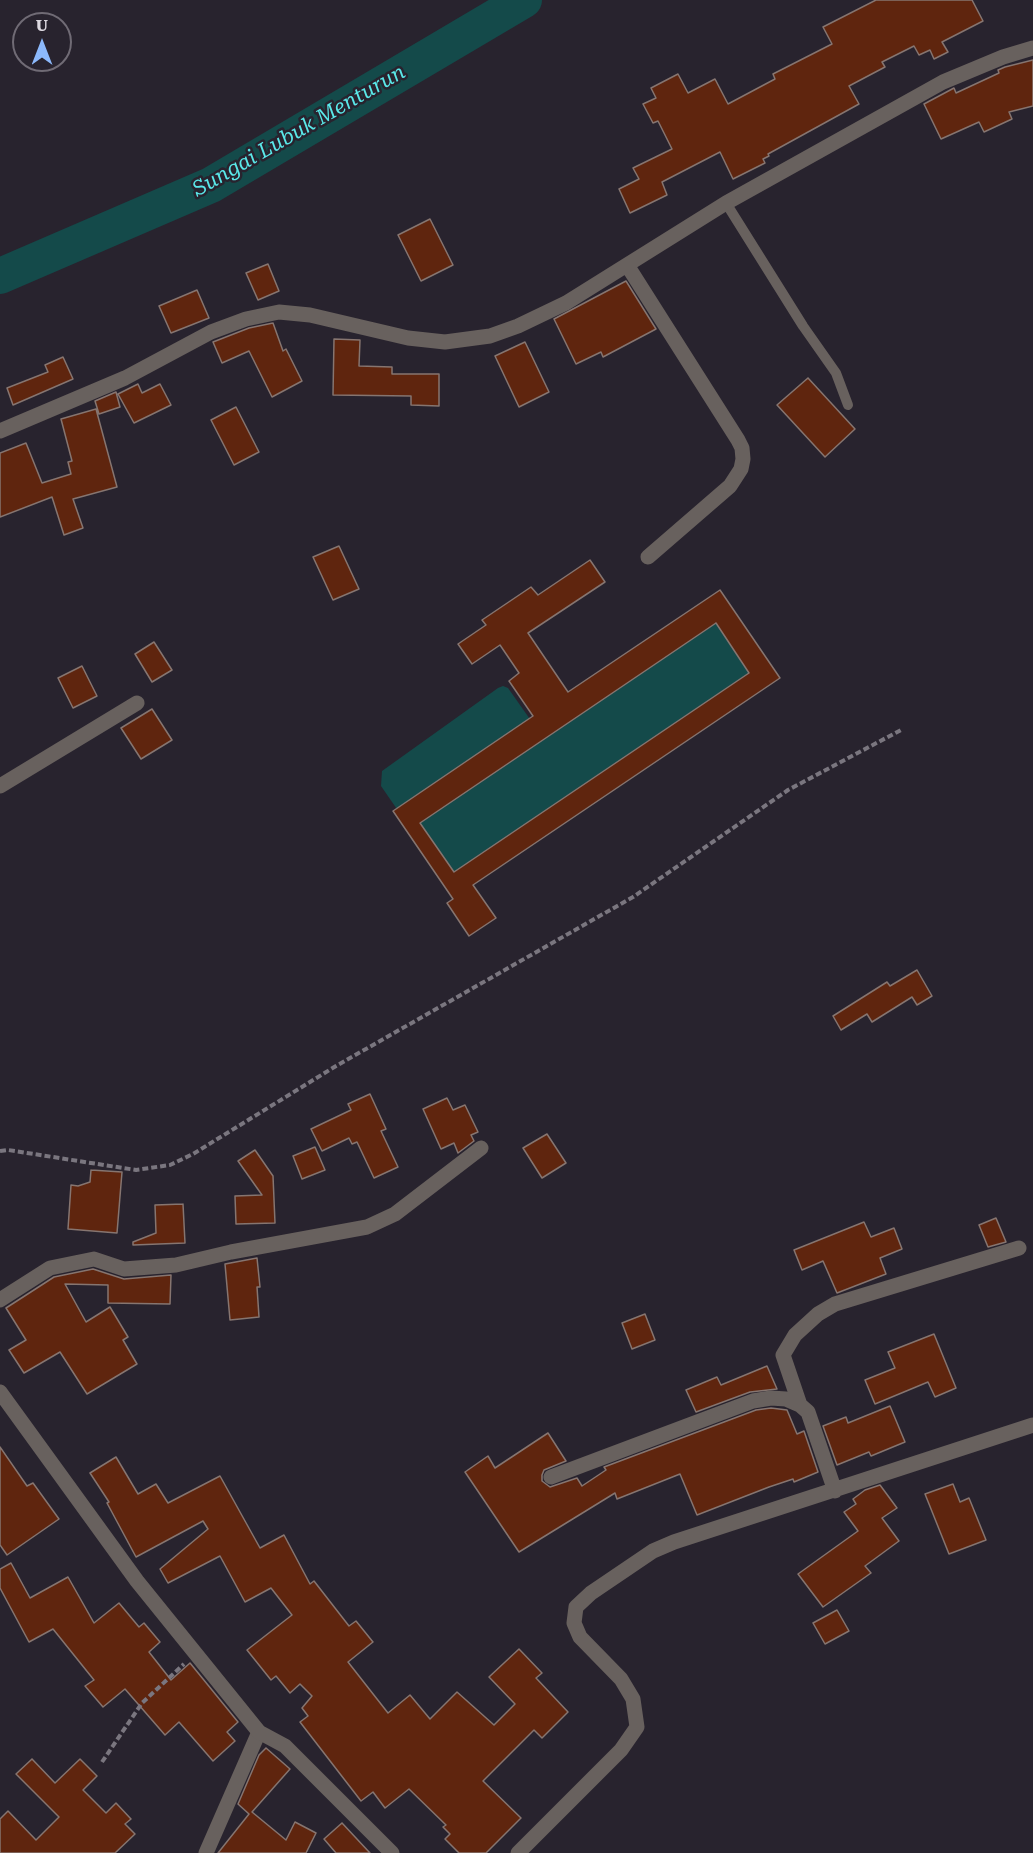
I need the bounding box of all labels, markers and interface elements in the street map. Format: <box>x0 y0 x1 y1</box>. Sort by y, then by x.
north arrow <box>12 12 72 72</box>
text: U <box>36 16 48 35</box>
water label: Sungai Lubuk Menturun <box>188 60 410 202</box>

